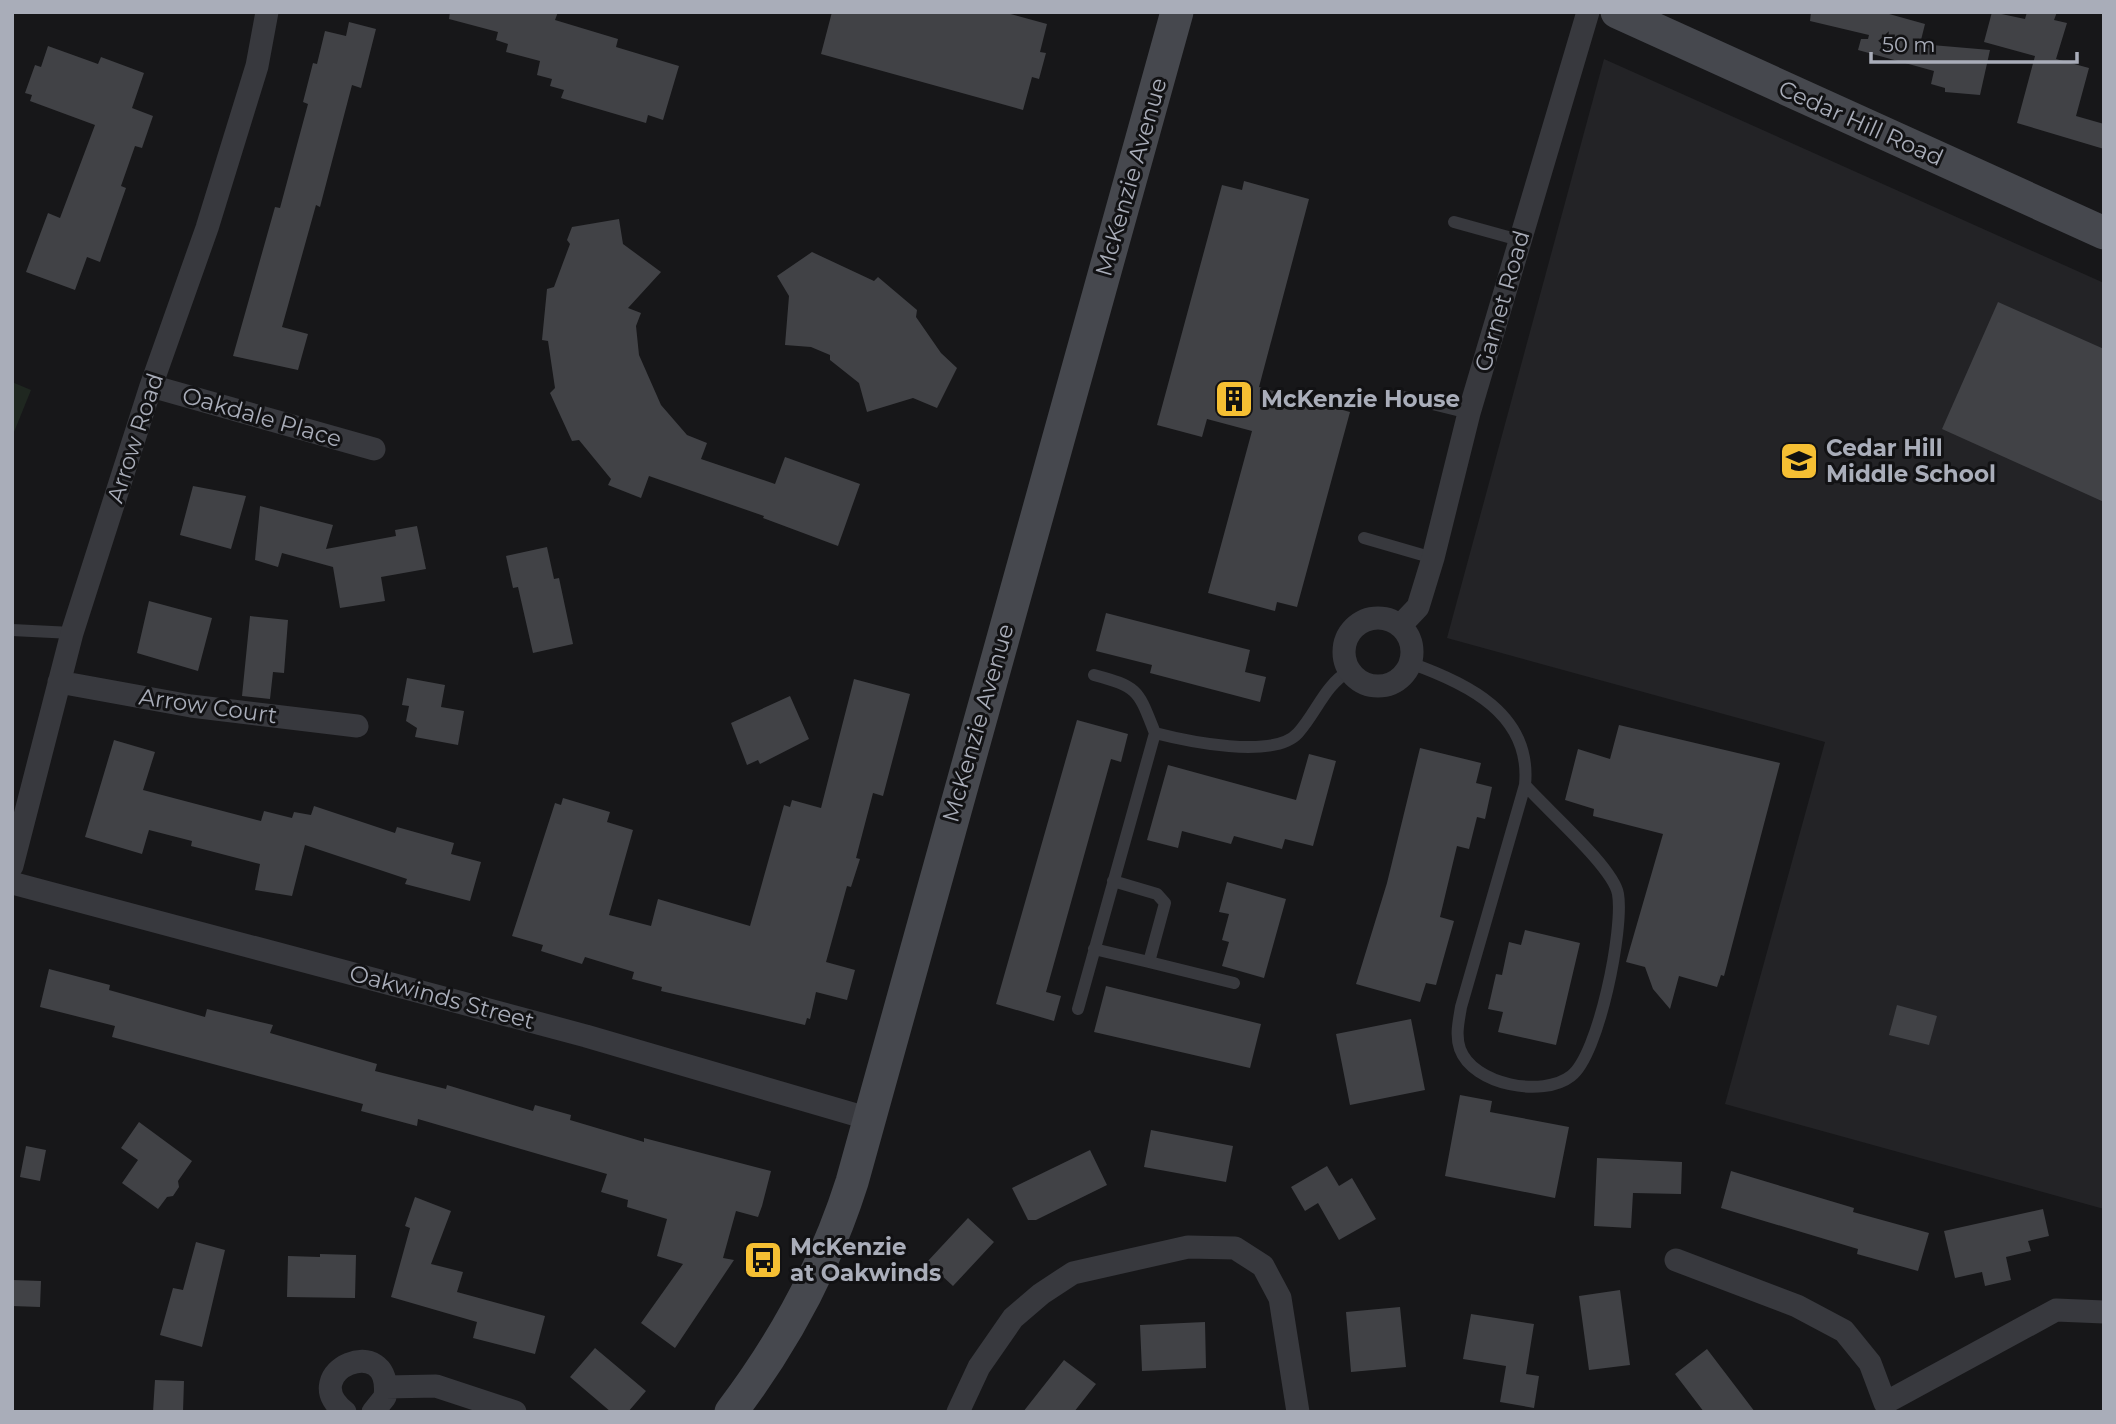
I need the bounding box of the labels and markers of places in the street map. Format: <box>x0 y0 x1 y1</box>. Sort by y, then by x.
building icon: McKenzie House <box>1213 378 1255 420</box>
place label: McKenzie House <box>1261 385 1460 413</box>
place label: Cedar Hill Middle School <box>1826 434 1996 488</box>
school or university icon: Cedar Hill Middle School <box>1778 440 1820 482</box>
place label: McKenzie at Oakwinds <box>790 1233 941 1287</box>
bus stop icon: McKenzie at Oakwinds <box>742 1239 784 1281</box>

